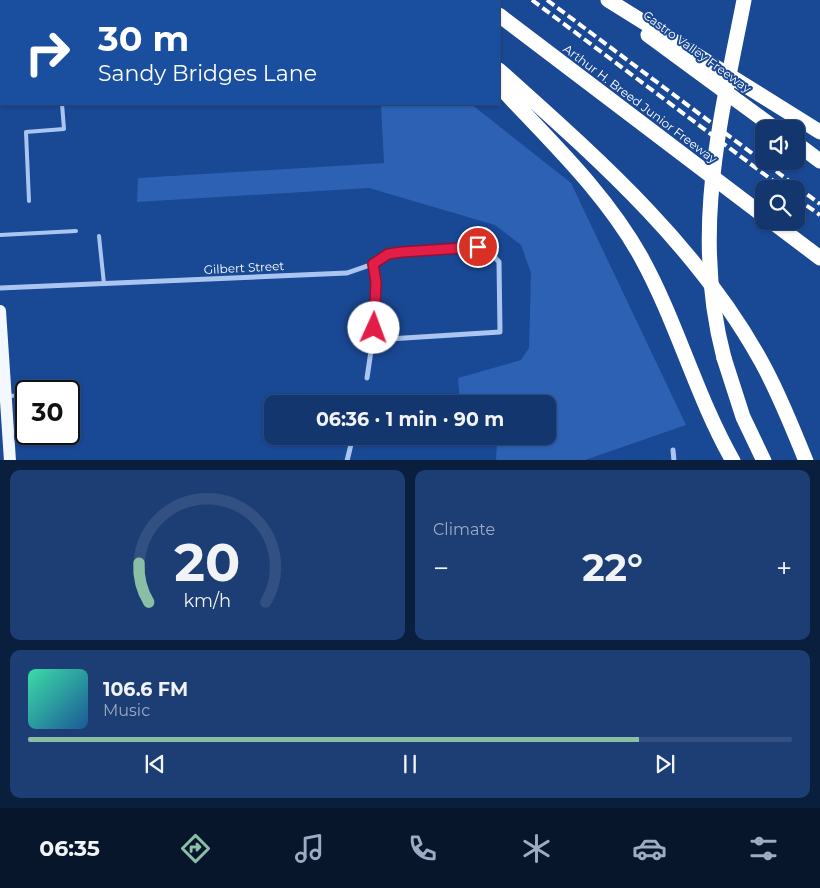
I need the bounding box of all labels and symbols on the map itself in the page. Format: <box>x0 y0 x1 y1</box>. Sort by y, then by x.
street label: Castro Valley Freeway <box>640 7 755 96</box>
street label: Arthur H. Breed Junior Freeway <box>560 41 721 167</box>
pin <box>457 226 499 268</box>
street label: Gilbert Street <box>203 258 285 277</box>
position arrow <box>347 301 399 353</box>
speed limit sign: 30 <box>15 380 80 445</box>

